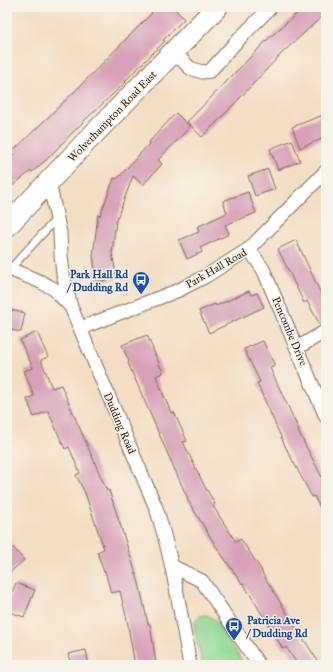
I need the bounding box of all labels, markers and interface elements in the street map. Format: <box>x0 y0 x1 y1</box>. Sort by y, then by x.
street label: Wolverhampton Road East <box>65 68 159 165</box>
street label: Park Hall Road <box>183 246 249 291</box>
place label: Park Hall Rd / Dudding Rd <box>66 268 128 294</box>
bus stop icon: Park Hall Rd / Dudding Rd <box>131 270 151 295</box>
street label: Pencombe Drive <box>269 295 310 368</box>
street label: Dudding Road <box>101 391 139 456</box>
place label: Patricia Ave / Dudding Rd <box>246 614 308 640</box>
bus stop icon: Patricia Ave / Dudding Rd <box>224 616 244 641</box>

